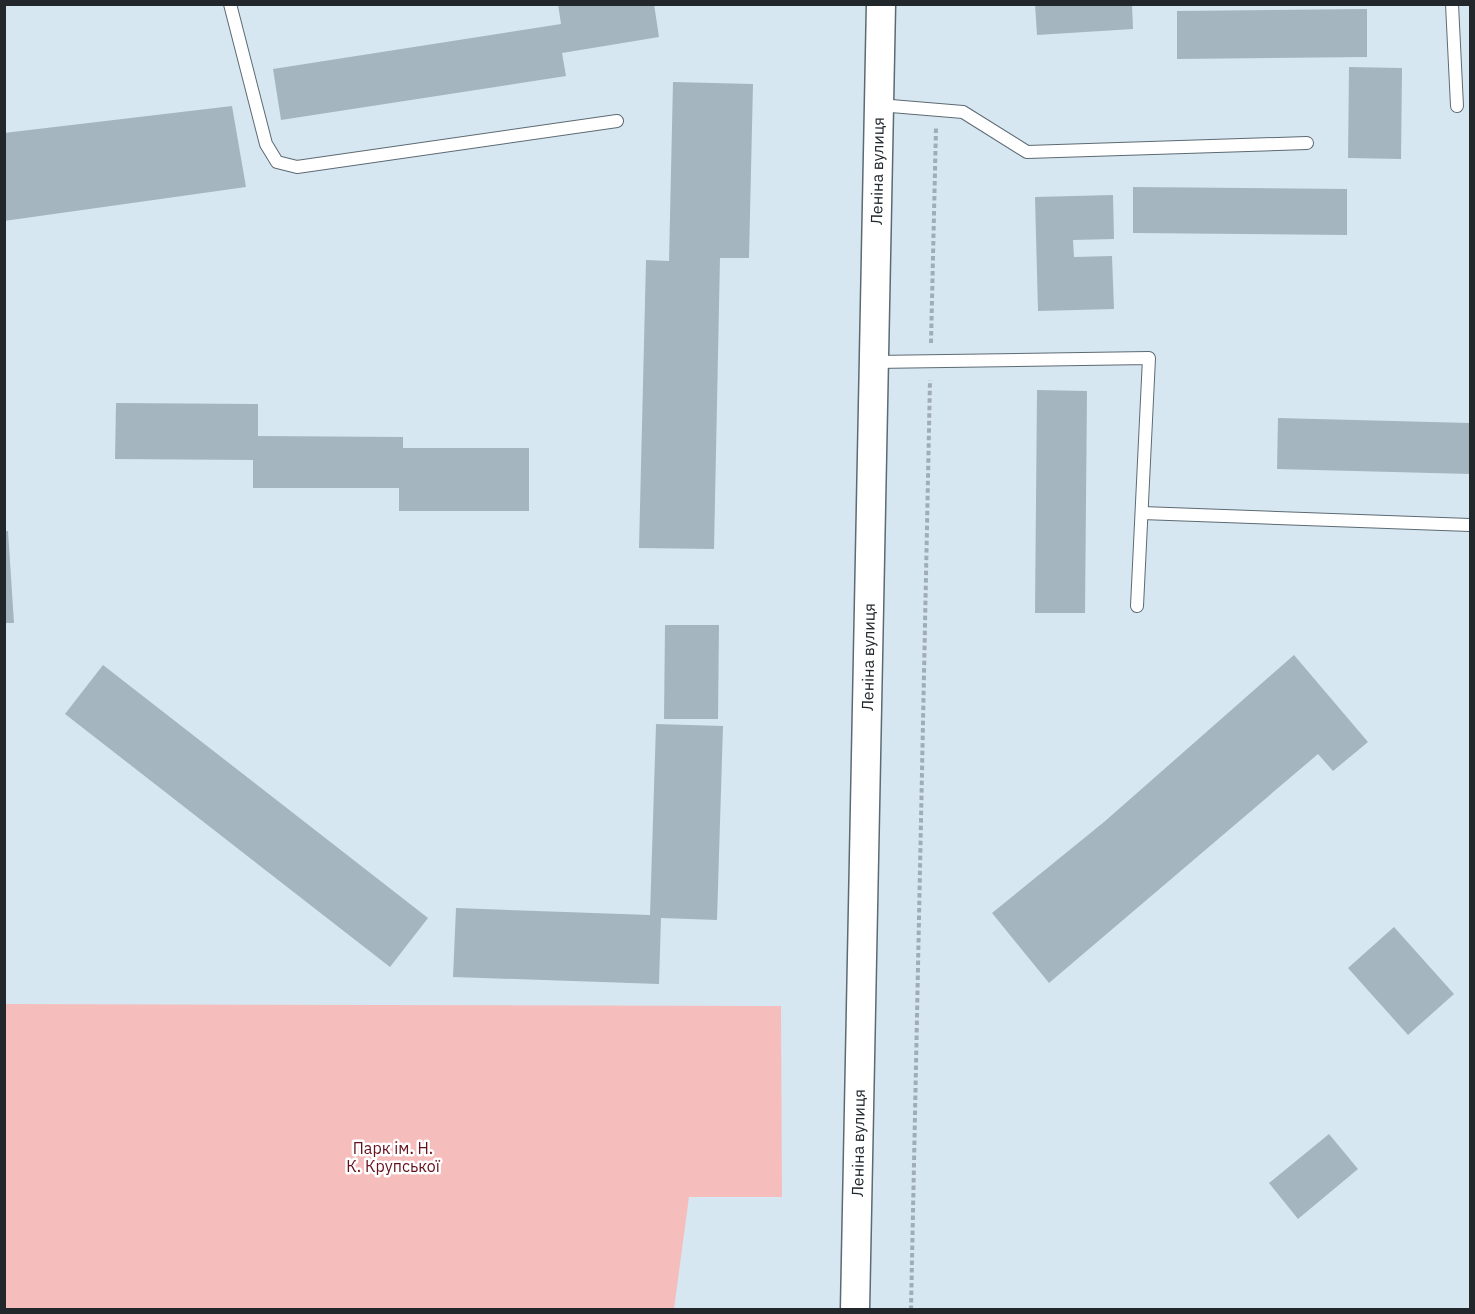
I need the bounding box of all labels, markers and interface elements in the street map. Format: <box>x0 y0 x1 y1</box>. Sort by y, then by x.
street label: Леніна вулиця <box>866 117 888 225</box>
street label: Леніна вулиця <box>857 603 879 711</box>
street label: Леніна вулиця <box>847 1089 869 1197</box>
park label: Парк ім. Н. К. Крупської <box>346 1138 441 1176</box>

